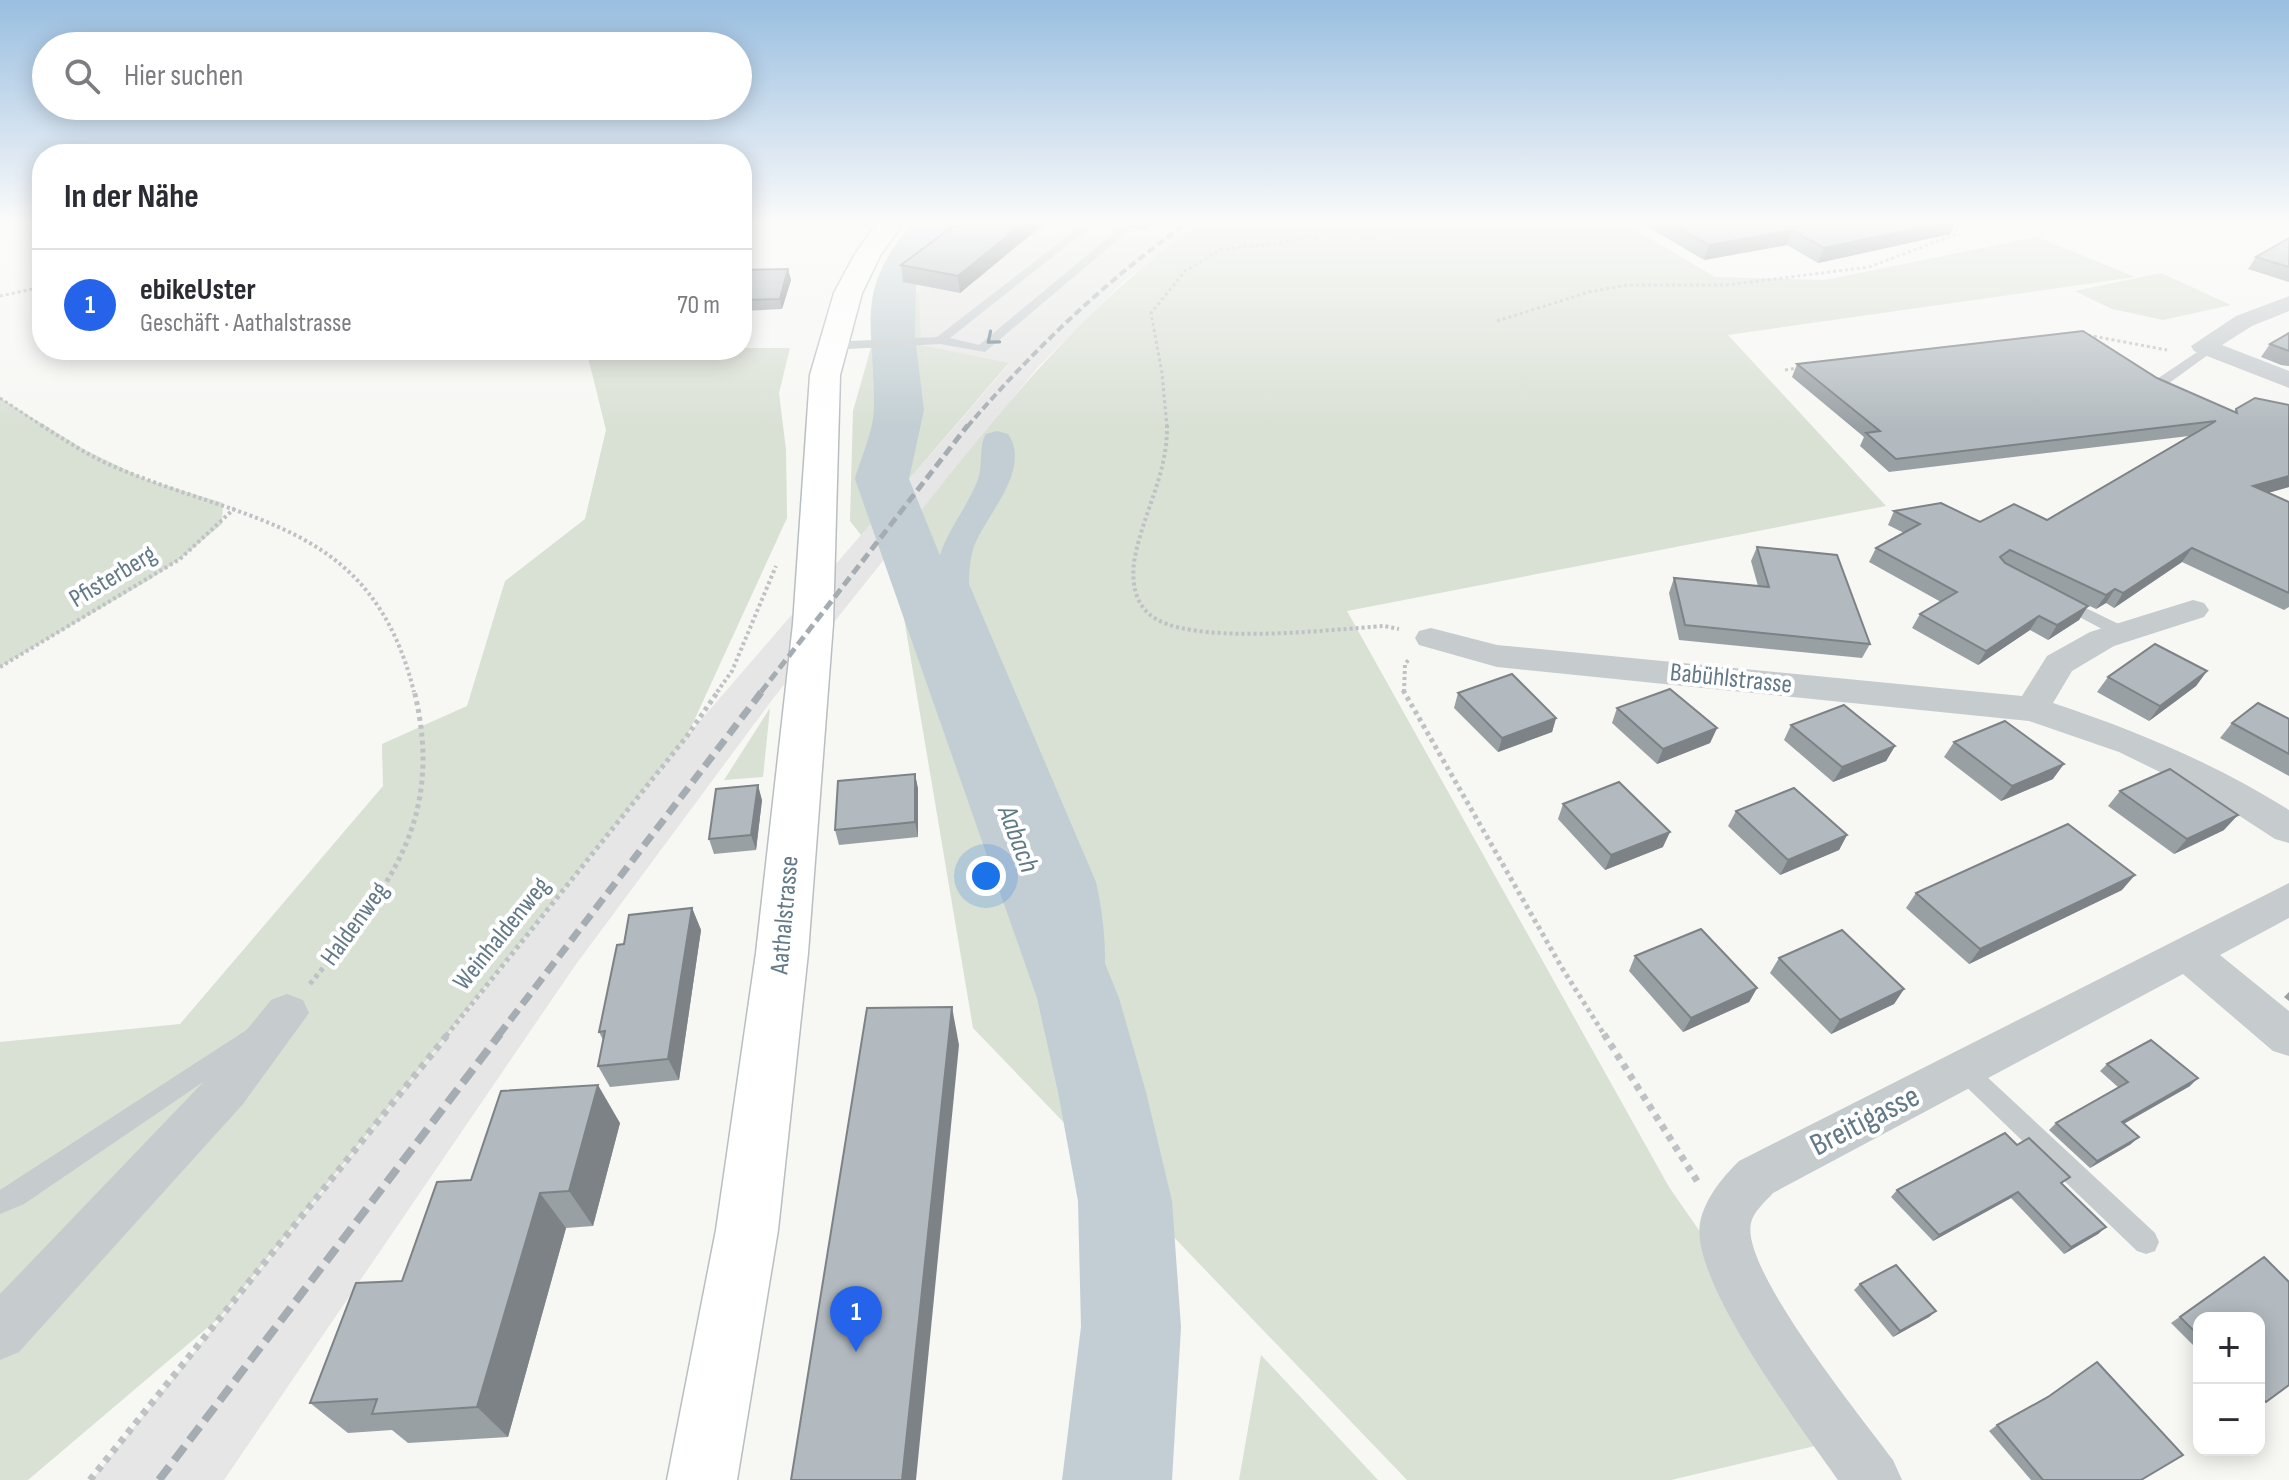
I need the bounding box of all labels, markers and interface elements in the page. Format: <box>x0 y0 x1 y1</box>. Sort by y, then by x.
search box <box>32 32 752 120</box>
icon: search <box>60 54 104 98</box>
text: Hier suchen <box>124 58 243 94</box>
text: In der Nähe <box>64 176 199 217</box>
text: ebikeUster <box>140 272 256 308</box>
text: 1 <box>85 290 95 321</box>
text: 70 m <box>677 290 720 321</box>
text: Geschäft · Aathalstrasse <box>140 308 352 339</box>
one-way arrow <box>987 330 1002 344</box>
street label: Pfisterberg <box>64 539 162 615</box>
street label: Babühlstrasse <box>1668 657 1794 701</box>
water label: Aabach <box>990 800 1046 877</box>
street label: Aathalstrasse <box>764 855 806 976</box>
your location <box>966 856 1006 896</box>
street label: Weinhaldenweg <box>447 871 557 997</box>
street label: Haldenweg <box>314 876 396 972</box>
street label: Breitigasse <box>1804 1077 1926 1165</box>
pin: 1 <box>830 1286 882 1352</box>
map controls <box>2193 1312 2265 1456</box>
button: + <box>2193 1312 2265 1384</box>
button: − <box>2193 1384 2265 1456</box>

